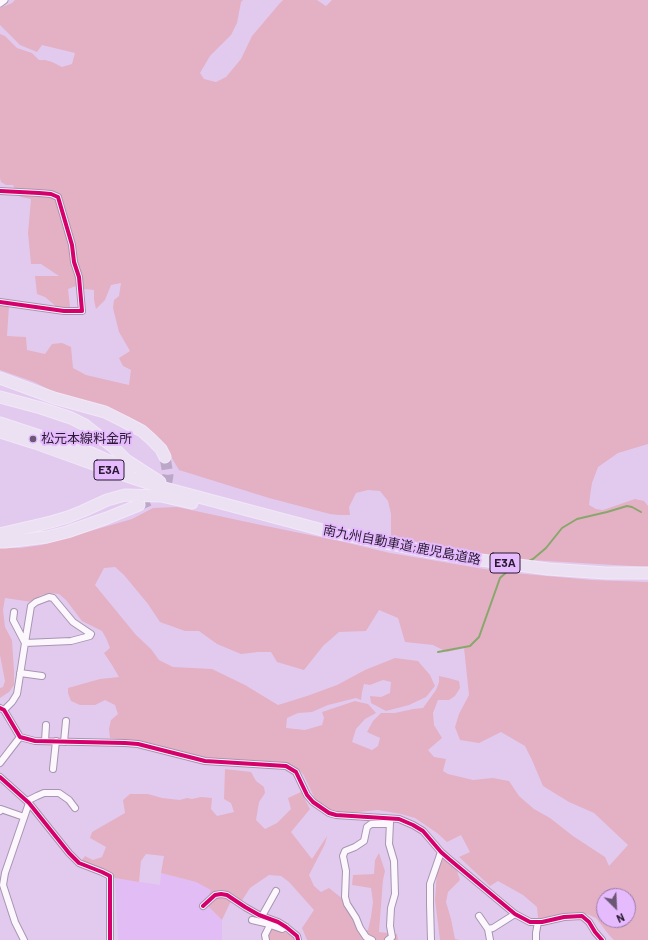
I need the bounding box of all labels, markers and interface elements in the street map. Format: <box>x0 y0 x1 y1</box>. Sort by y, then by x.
place label: 松元本線料金所 <box>41 431 132 447</box>
marker: 松元本線料金所 <box>28 434 38 444</box>
road number: E3A <box>94 460 124 480</box>
street label: 南九州自動車道;鹿児島道路 <box>322 522 482 568</box>
road number: E3A <box>490 553 520 573</box>
north arrow <box>596 888 636 928</box>
text: N <box>615 911 627 926</box>

